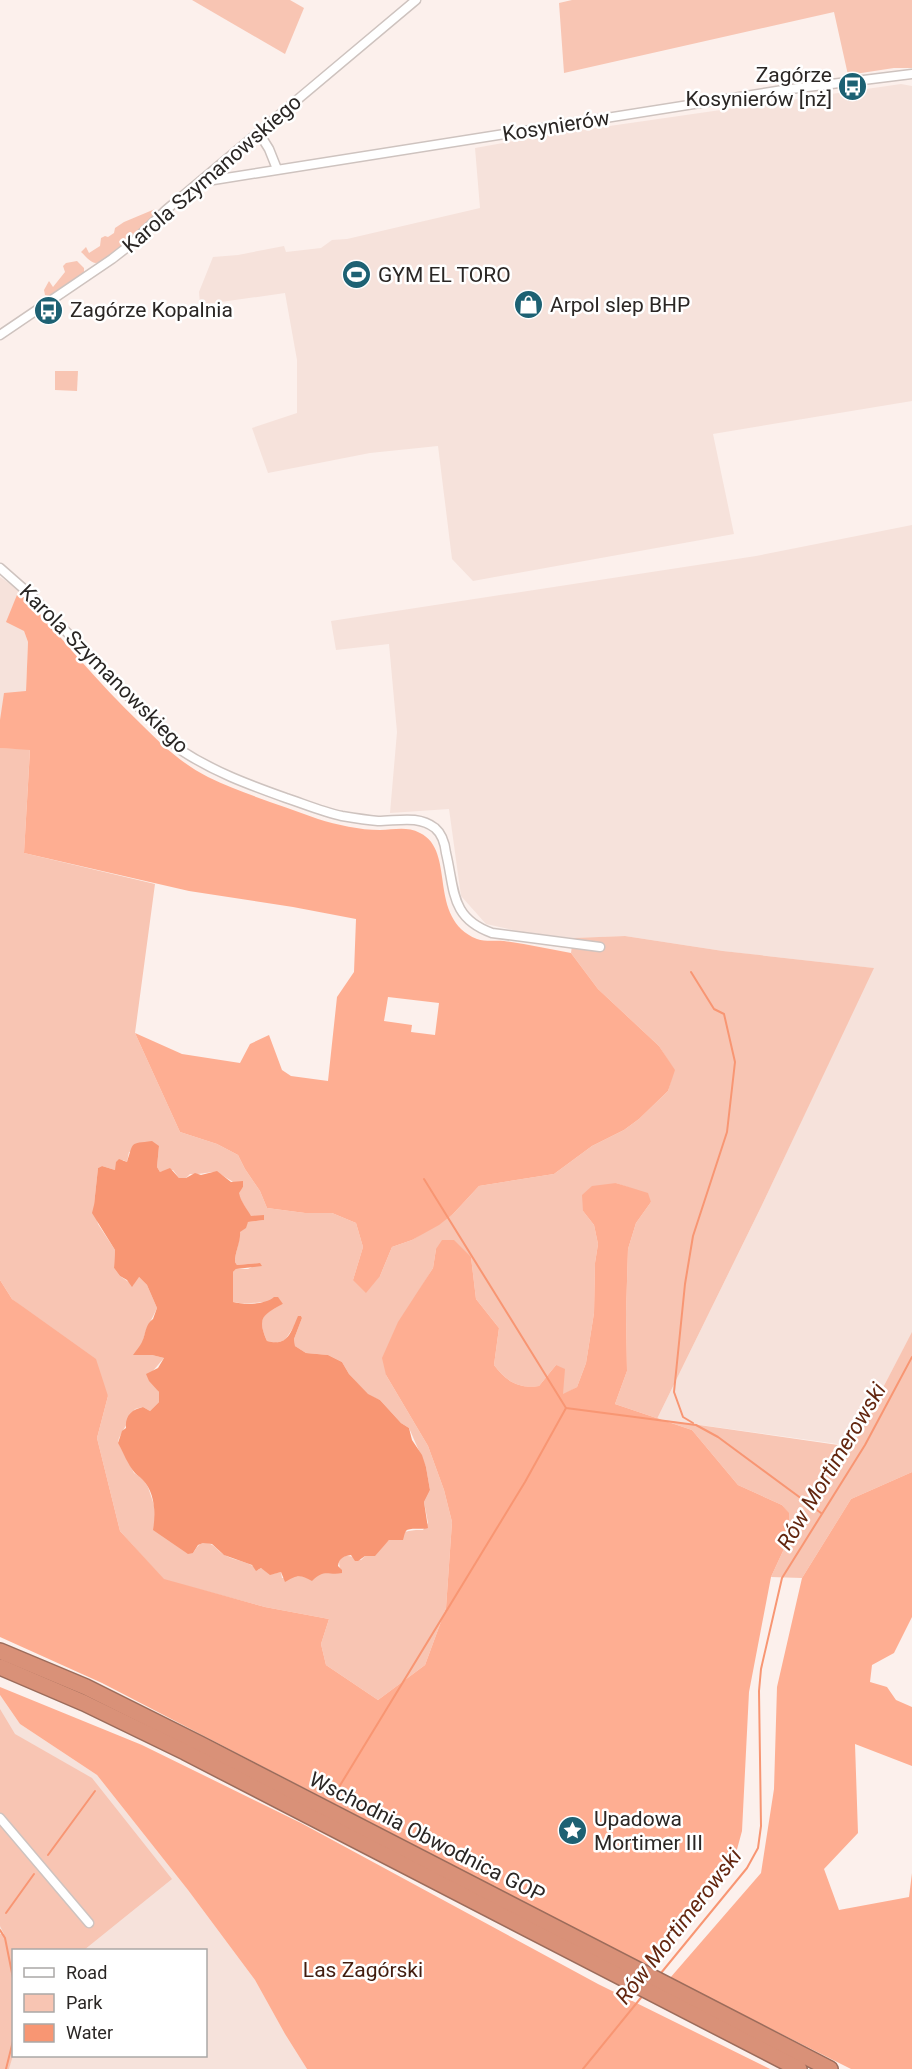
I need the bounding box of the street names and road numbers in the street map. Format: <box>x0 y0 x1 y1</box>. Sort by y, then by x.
street label: Karola Szymanowskiego <box>118 90 306 258</box>
street label: Kosynierów <box>501 106 612 146</box>
street label: Karola Szymanowskiego <box>15 580 193 758</box>
street label: Wschodnia Obwodnica GOP <box>305 1767 549 1907</box>

